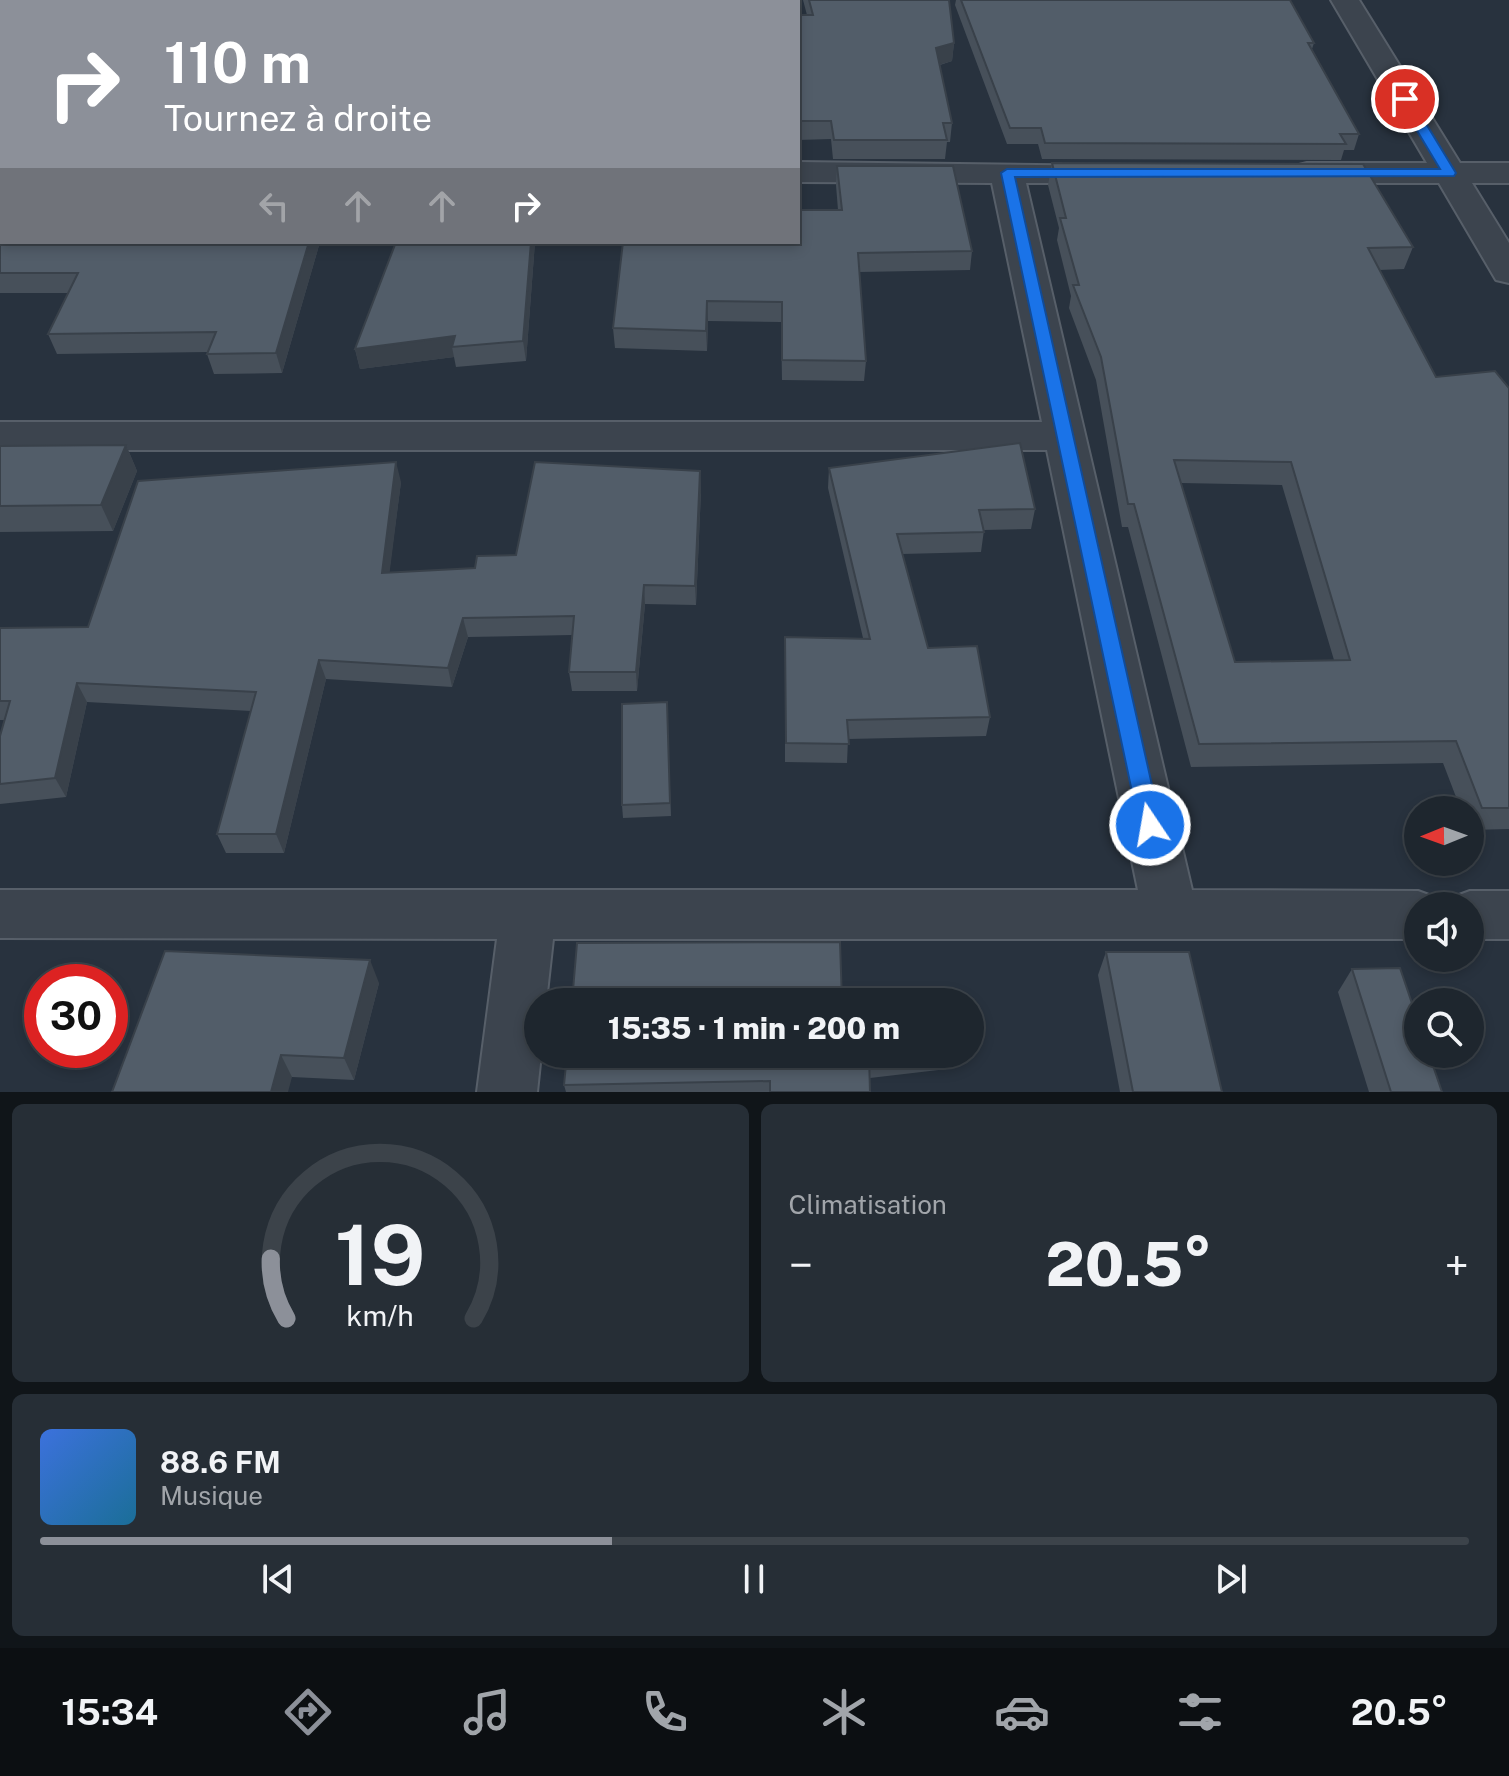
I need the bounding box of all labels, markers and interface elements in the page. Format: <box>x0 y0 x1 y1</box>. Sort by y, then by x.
text: 110 m <box>164 30 311 96</box>
icon: right <box>32 32 136 136</box>
pin <box>1371 65 1439 133</box>
icon: arrive <box>1383 77 1427 121</box>
text: Tournez à droite <box>164 97 432 139</box>
icon: left <box>252 184 296 228</box>
icon: ahead <box>336 184 380 228</box>
icon: ahead <box>420 184 464 228</box>
icon: right <box>504 184 548 228</box>
position arrow <box>1108 783 1192 867</box>
north arrow <box>1404 796 1484 876</box>
map controls <box>1404 796 1484 1068</box>
button: sound <box>1404 892 1484 972</box>
speed limit sign: 30 <box>24 964 128 1068</box>
button: search <box>1404 988 1484 1068</box>
text: 15:35 · 1 min · 200 m <box>608 1010 900 1046</box>
text: Climatisation <box>789 1189 947 1220</box>
text: 19 <box>335 1206 425 1304</box>
text: 20.5° <box>1046 1229 1212 1300</box>
text: − <box>789 1239 813 1291</box>
text: + <box>1445 1239 1469 1291</box>
text: km/h <box>347 1299 414 1332</box>
text: 88.6 FM <box>160 1444 281 1480</box>
text: Musique <box>160 1480 263 1511</box>
icon: previous <box>256 1557 300 1601</box>
icon: pause <box>732 1557 776 1601</box>
icon: next <box>1209 1557 1253 1601</box>
icon: directions <box>280 1684 336 1740</box>
icon: music <box>459 1684 515 1740</box>
icon: phone <box>637 1684 693 1740</box>
icon: climate <box>816 1684 872 1740</box>
icon: car <box>994 1684 1050 1740</box>
icon: filters <box>1172 1684 1228 1740</box>
text: 15:34 <box>61 1691 158 1733</box>
text: 20.5° <box>1351 1691 1448 1733</box>

